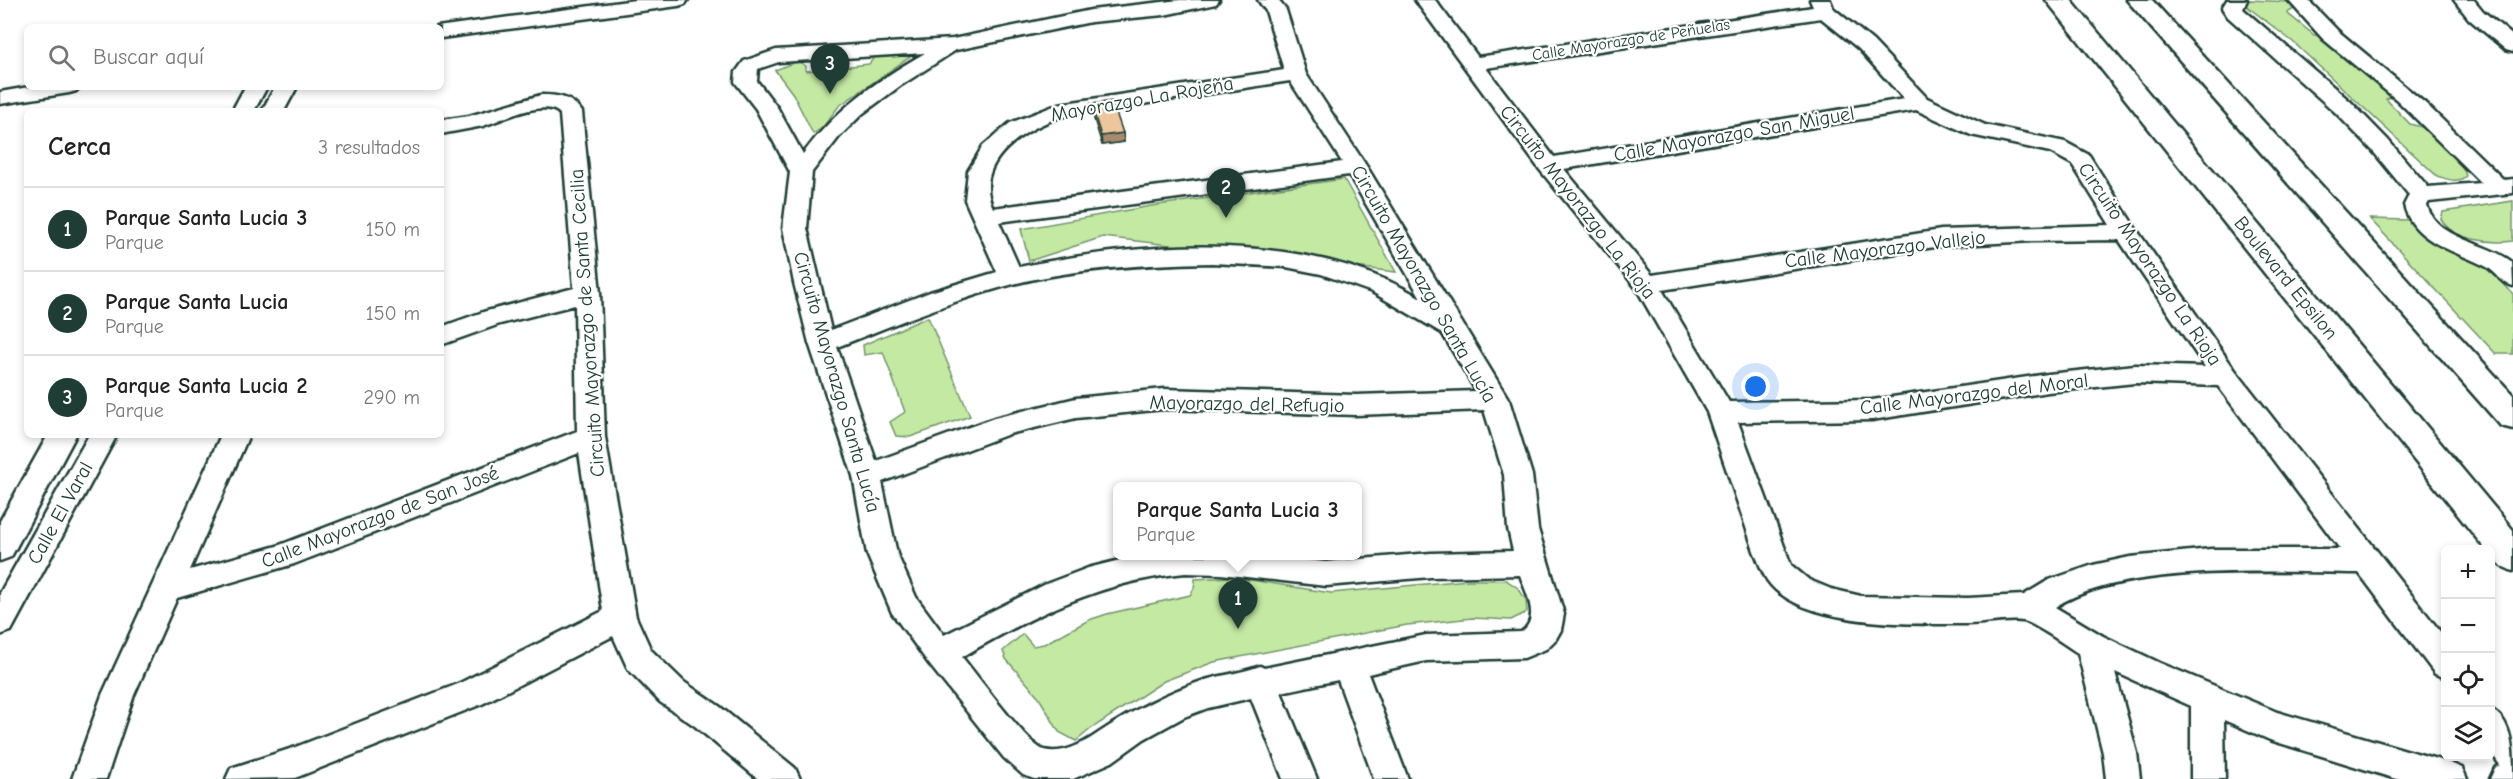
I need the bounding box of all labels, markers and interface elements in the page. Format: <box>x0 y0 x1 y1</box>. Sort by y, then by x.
street label: Calle Mayorazgo de Peñuelas <box>1531 15 1732 65</box>
search box <box>24 24 444 90</box>
icon: search <box>45 41 78 74</box>
text: Buscar aquí <box>93 44 204 70</box>
pin: 3 <box>810 44 850 94</box>
street label: Mayorazgo La Rojeña <box>1049 72 1235 126</box>
street label: Circuito Mayorazgo La Rioja <box>1495 100 1661 304</box>
street label: Calle Mayorazgo San Miguel <box>1612 101 1856 167</box>
text: Cerca <box>48 132 112 162</box>
text: 3 resultados <box>318 136 420 159</box>
street label: Circuito Mayorazgo La Rioja <box>2073 158 2227 370</box>
street label: Circuito Mayorazgo Santa Lucía <box>1346 161 1502 407</box>
street label: Circuito Mayorazgo de Santa Cecilia <box>565 168 609 478</box>
pin: 2 <box>1206 168 1246 218</box>
text: Parque Santa Lucia 3 <box>105 205 307 231</box>
street label: Boulevard Epsilon <box>2229 212 2343 344</box>
text: 1 <box>64 218 71 241</box>
text: 150 m <box>366 218 420 241</box>
street label: Calle Mayorazgo Vallejo <box>1783 225 1987 273</box>
text: Parque <box>105 231 164 254</box>
street label: Circuito Mayorazgo Santa Lucía <box>789 249 885 515</box>
text: Parque Santa Lucia <box>105 289 289 315</box>
text: 2 <box>63 302 72 325</box>
text: 150 m <box>366 302 420 325</box>
text: Parque <box>105 315 164 338</box>
street label: Calle Mayorazgo del Moral <box>1859 369 2089 419</box>
your location <box>1741 372 1770 401</box>
text: Parque Santa Lucia 2 <box>105 373 307 399</box>
text: 3 <box>63 386 72 409</box>
text: 290 m <box>364 386 420 409</box>
street label: Mayorazgo del Refugio <box>1149 391 1345 417</box>
text: Parque <box>105 399 164 422</box>
street label: Calle El Varal <box>22 458 98 568</box>
street label: Calle Mayorazgo de San José <box>258 461 502 573</box>
popup <box>1113 482 1362 560</box>
text: Parque Santa Lucia 3 <box>1136 497 1339 523</box>
text: Parque <box>1136 523 1195 546</box>
map controls <box>2441 545 2495 761</box>
button: + <box>2441 545 2495 599</box>
pin: 1 <box>1218 580 1258 629</box>
button: − <box>2441 599 2495 653</box>
button: locate <box>2441 653 2495 707</box>
button: layers <box>2441 707 2495 761</box>

